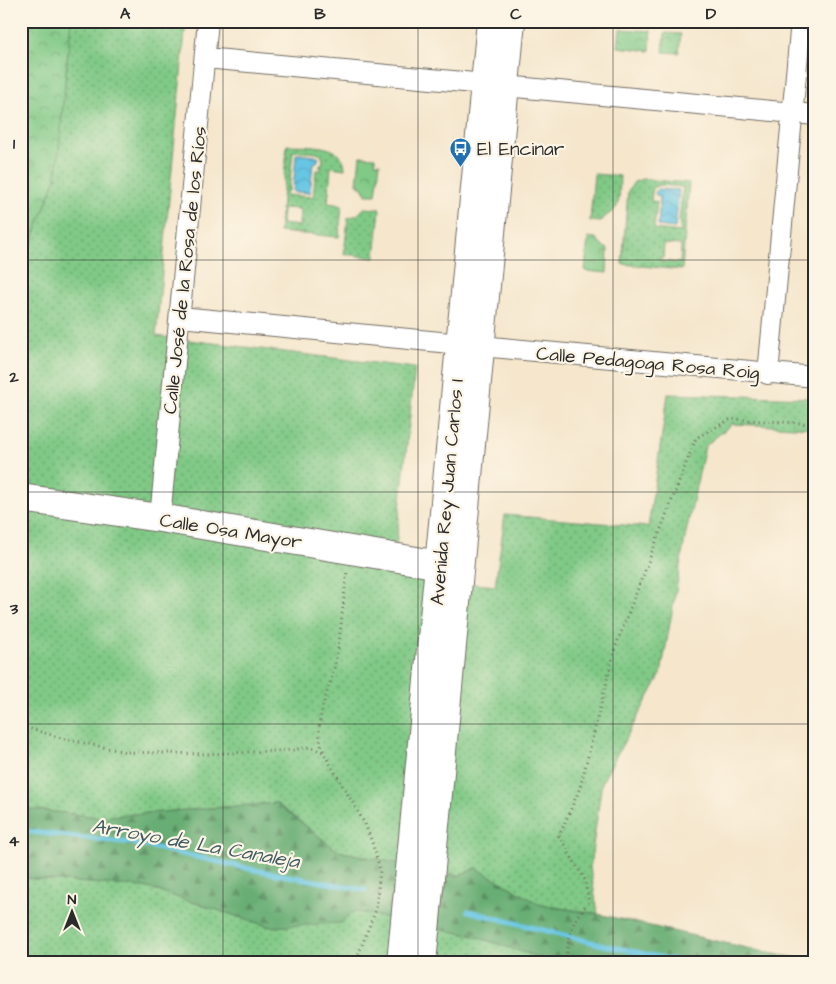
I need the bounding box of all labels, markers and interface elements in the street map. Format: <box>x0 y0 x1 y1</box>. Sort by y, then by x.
text: A <box>120 3 131 25</box>
text: B <box>314 3 326 25</box>
text: C <box>510 3 522 25</box>
text: D <box>706 3 717 25</box>
street label: Calle José de la Rosa de los Ríos <box>157 125 214 415</box>
text: 1 <box>13 133 16 155</box>
bus stop icon: El Encinar <box>449 136 473 167</box>
place label: El Encinar <box>477 136 565 163</box>
street label: Calle Pedagoga Rosa Roig <box>535 340 761 388</box>
text: 2 <box>8 366 19 388</box>
street label: Avenida Rey Juan Carlos I <box>424 378 472 607</box>
street label: Calle Osa Mayor <box>158 507 304 557</box>
text: 3 <box>9 598 19 620</box>
water label: Arroyo de La Canaleja <box>90 812 302 877</box>
text: 4 <box>9 830 20 852</box>
north arrow <box>48 886 98 936</box>
text: N <box>68 890 77 910</box>

